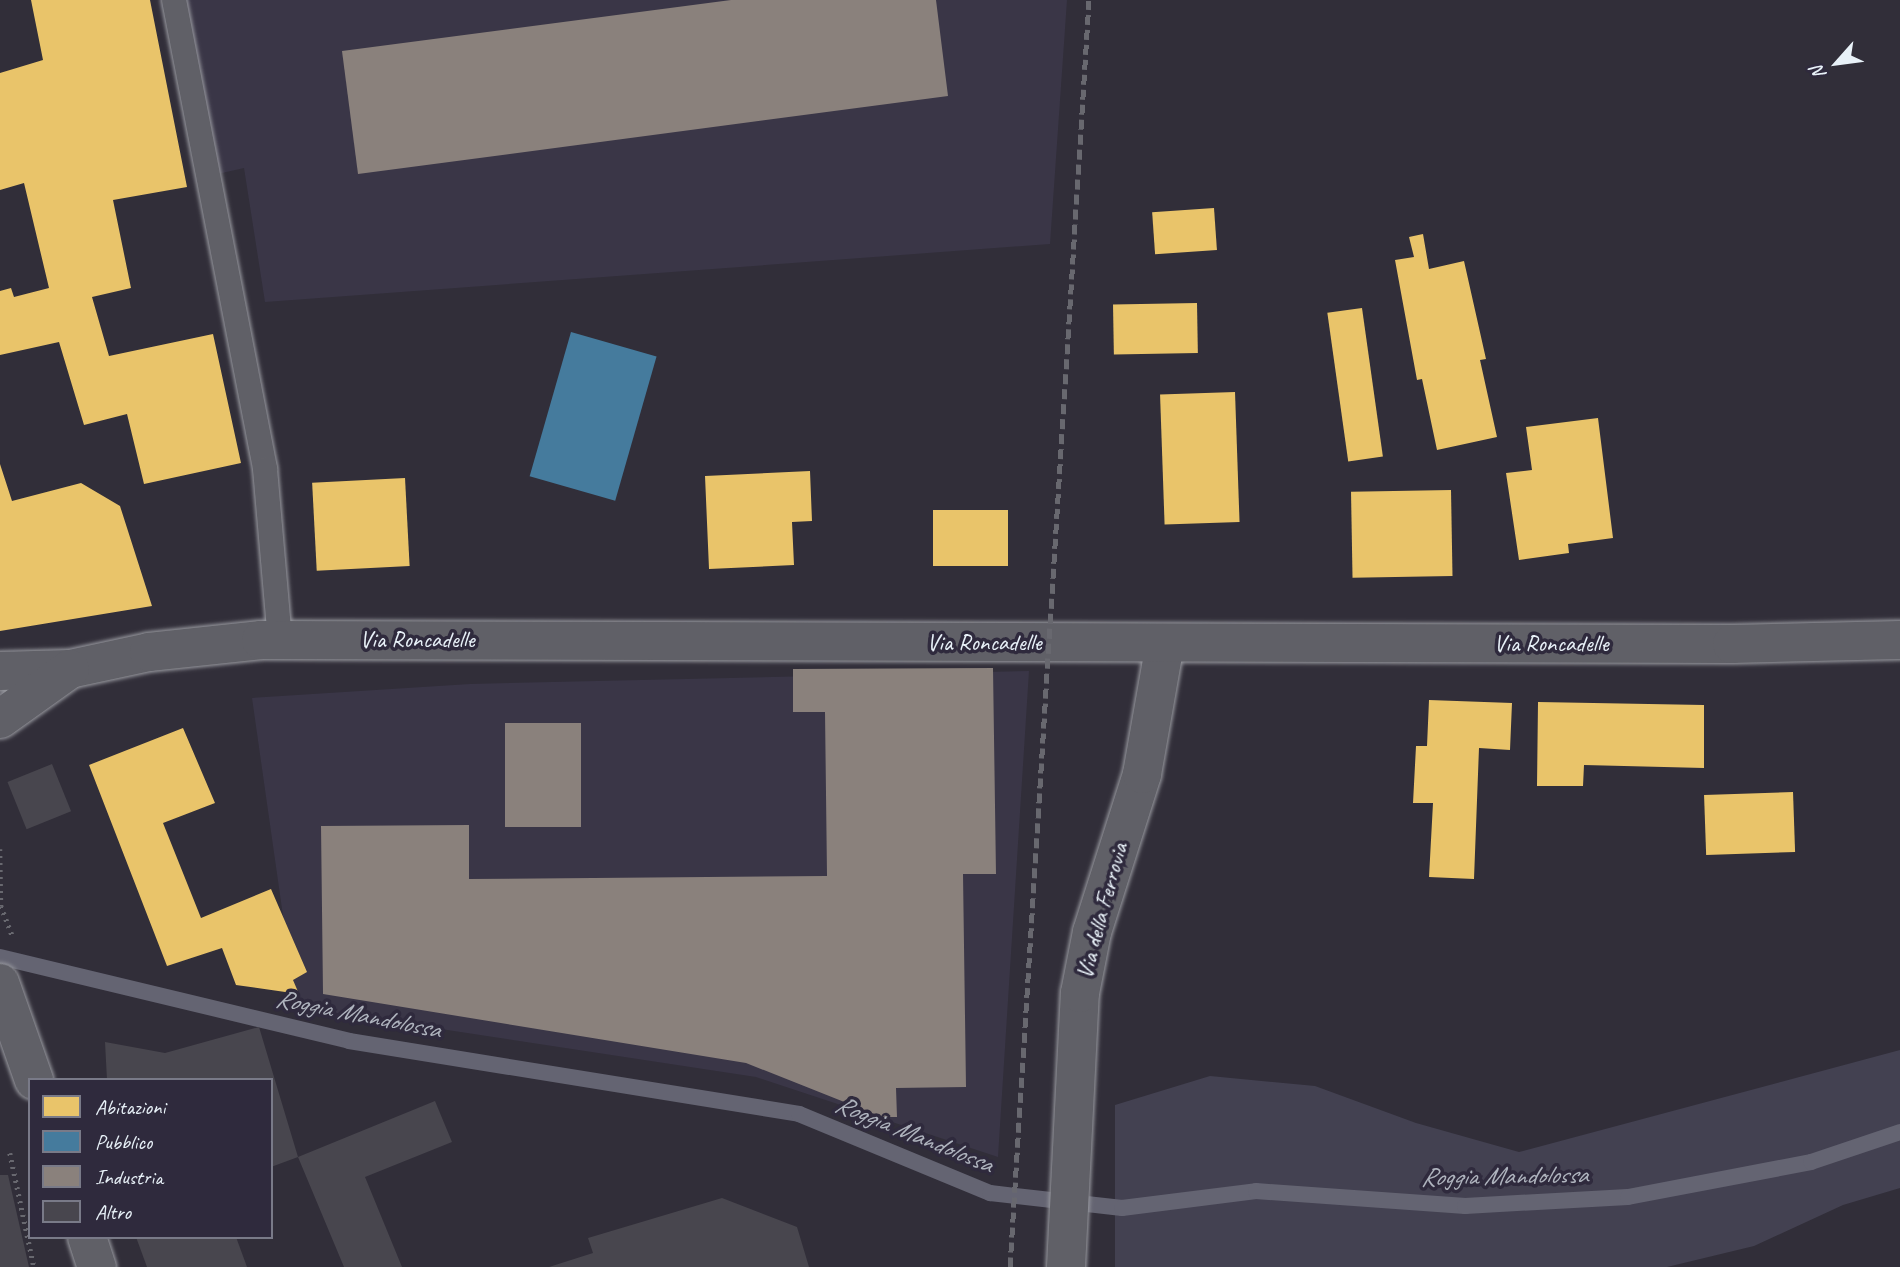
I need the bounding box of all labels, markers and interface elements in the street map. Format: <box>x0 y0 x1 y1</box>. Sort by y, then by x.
north arrow <box>1802 28 1872 98</box>
text: N <box>1805 62 1832 84</box>
street label: Via Roncadelle <box>360 626 474 654</box>
street label: Via Roncadelle <box>927 629 1041 657</box>
street label: Via Roncadelle <box>1494 630 1608 658</box>
street label: Via della Ferrovia <box>1070 840 1134 982</box>
water label: Roggia Mandolossa <box>273 983 443 1045</box>
legend <box>28 1078 273 1239</box>
water label: Roggia Mandolossa <box>831 1088 997 1180</box>
text: Abitazioni <box>95 1094 165 1120</box>
text: Pubblico <box>95 1129 152 1155</box>
water label: Roggia Mandolossa <box>1420 1159 1588 1193</box>
text: Industria <box>95 1164 163 1190</box>
text: Altro <box>95 1199 131 1225</box>

